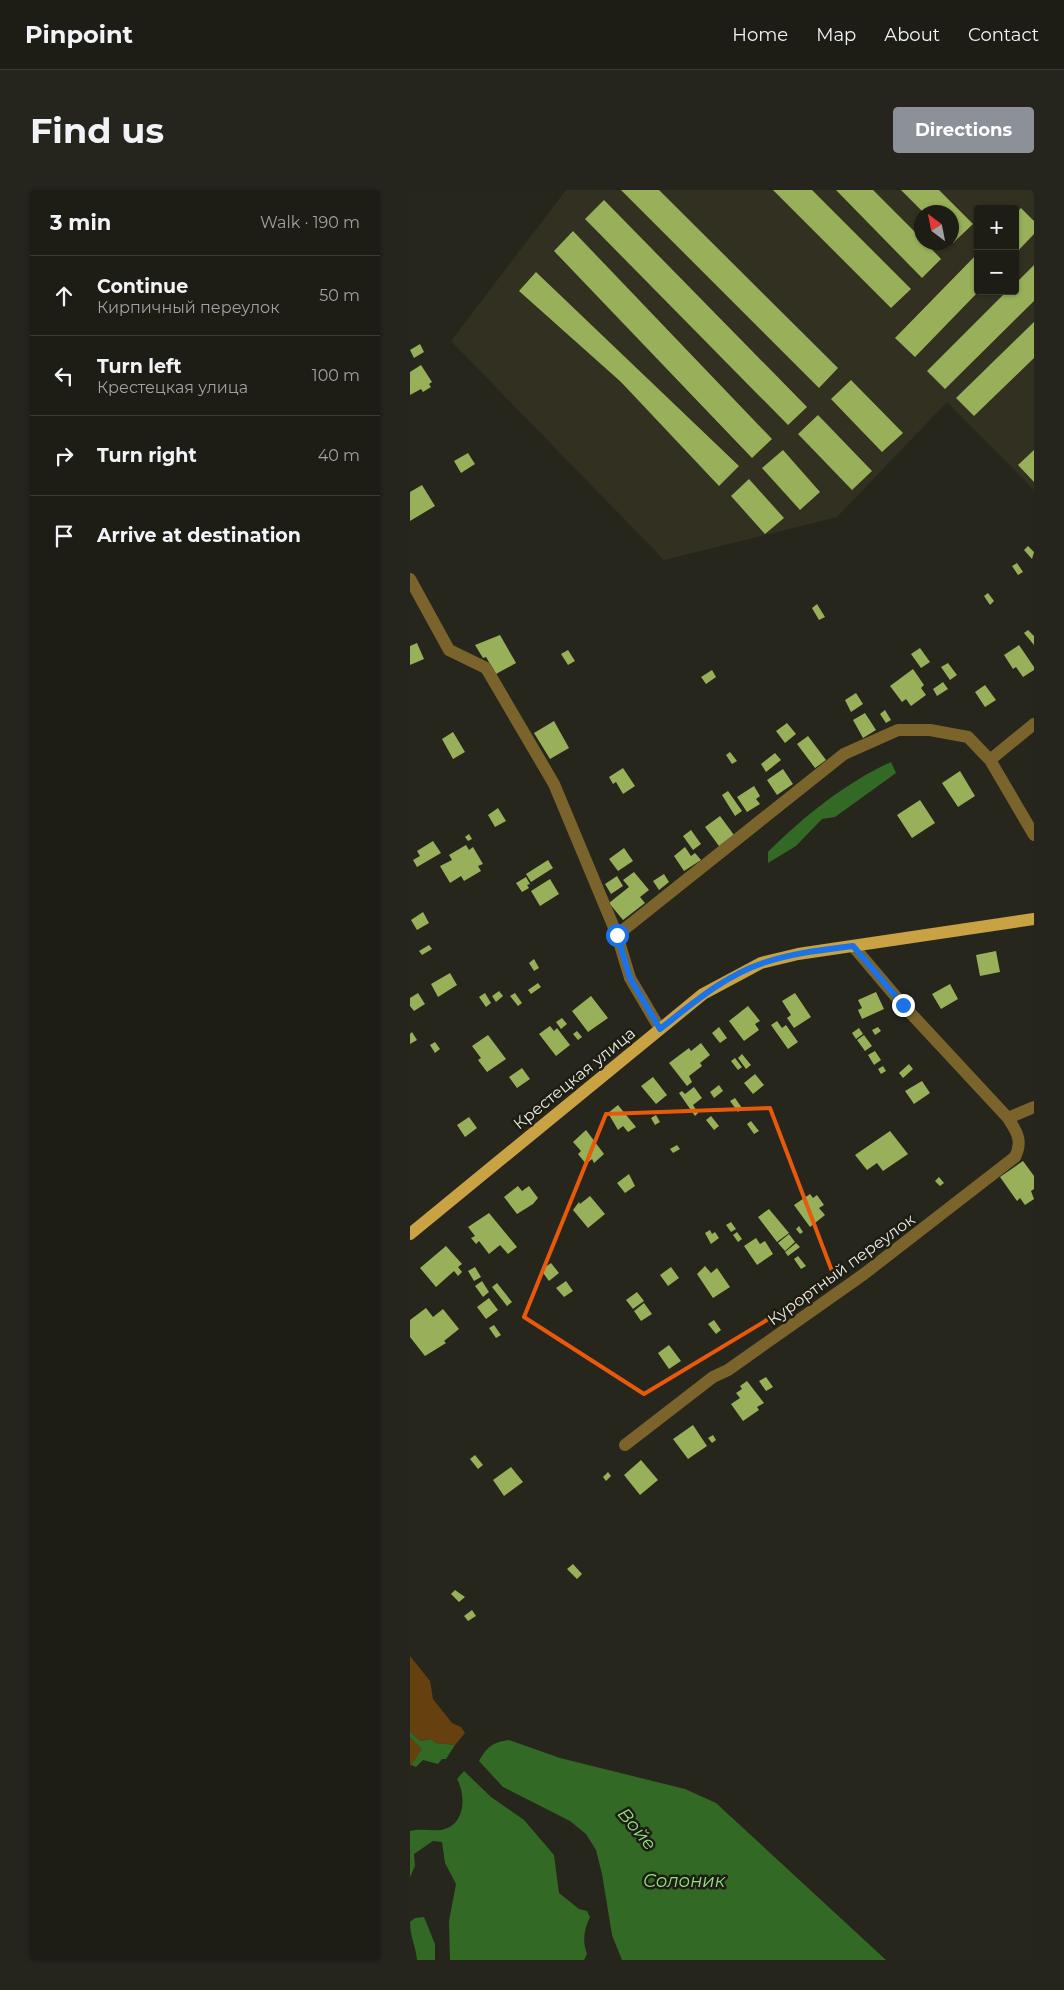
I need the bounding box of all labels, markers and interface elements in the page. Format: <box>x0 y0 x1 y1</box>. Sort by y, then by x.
text: Pinpoint <box>25 20 133 49</box>
text: Home <box>732 24 788 46</box>
text: Map <box>816 24 856 46</box>
text: About <box>884 24 940 46</box>
text: Contact <box>968 24 1039 46</box>
button: Directions <box>893 107 1034 153</box>
text: Find us <box>30 109 164 152</box>
north arrow <box>914 205 959 250</box>
map controls <box>974 205 1019 295</box>
button: + <box>974 205 1019 250</box>
text: 3 min <box>50 210 111 235</box>
text: Walk · 190 m <box>260 213 360 232</box>
button: − <box>974 250 1019 295</box>
text: Continue <box>97 275 188 298</box>
icon: ahead <box>50 282 78 310</box>
text: 50 m <box>319 286 360 305</box>
text: Кирпичный переулок <box>97 298 280 317</box>
text: Turn left <box>97 355 182 378</box>
icon: left <box>50 362 78 390</box>
text: 100 m <box>312 366 360 385</box>
text: Крестецкая улица <box>97 378 248 397</box>
icon: right <box>50 442 78 470</box>
text: Turn right <box>97 444 197 467</box>
text: 40 m <box>318 446 360 465</box>
icon: arrive <box>50 522 78 550</box>
text: Arrive at destination <box>97 524 301 547</box>
route start <box>606 924 629 947</box>
route end <box>892 994 915 1017</box>
street label: Крестецкая улица <box>510 1023 639 1133</box>
street label: Курортный переулок <box>764 1209 919 1329</box>
water label: Войе <box>613 1803 661 1855</box>
water label: Солоник <box>643 1870 726 1892</box>

